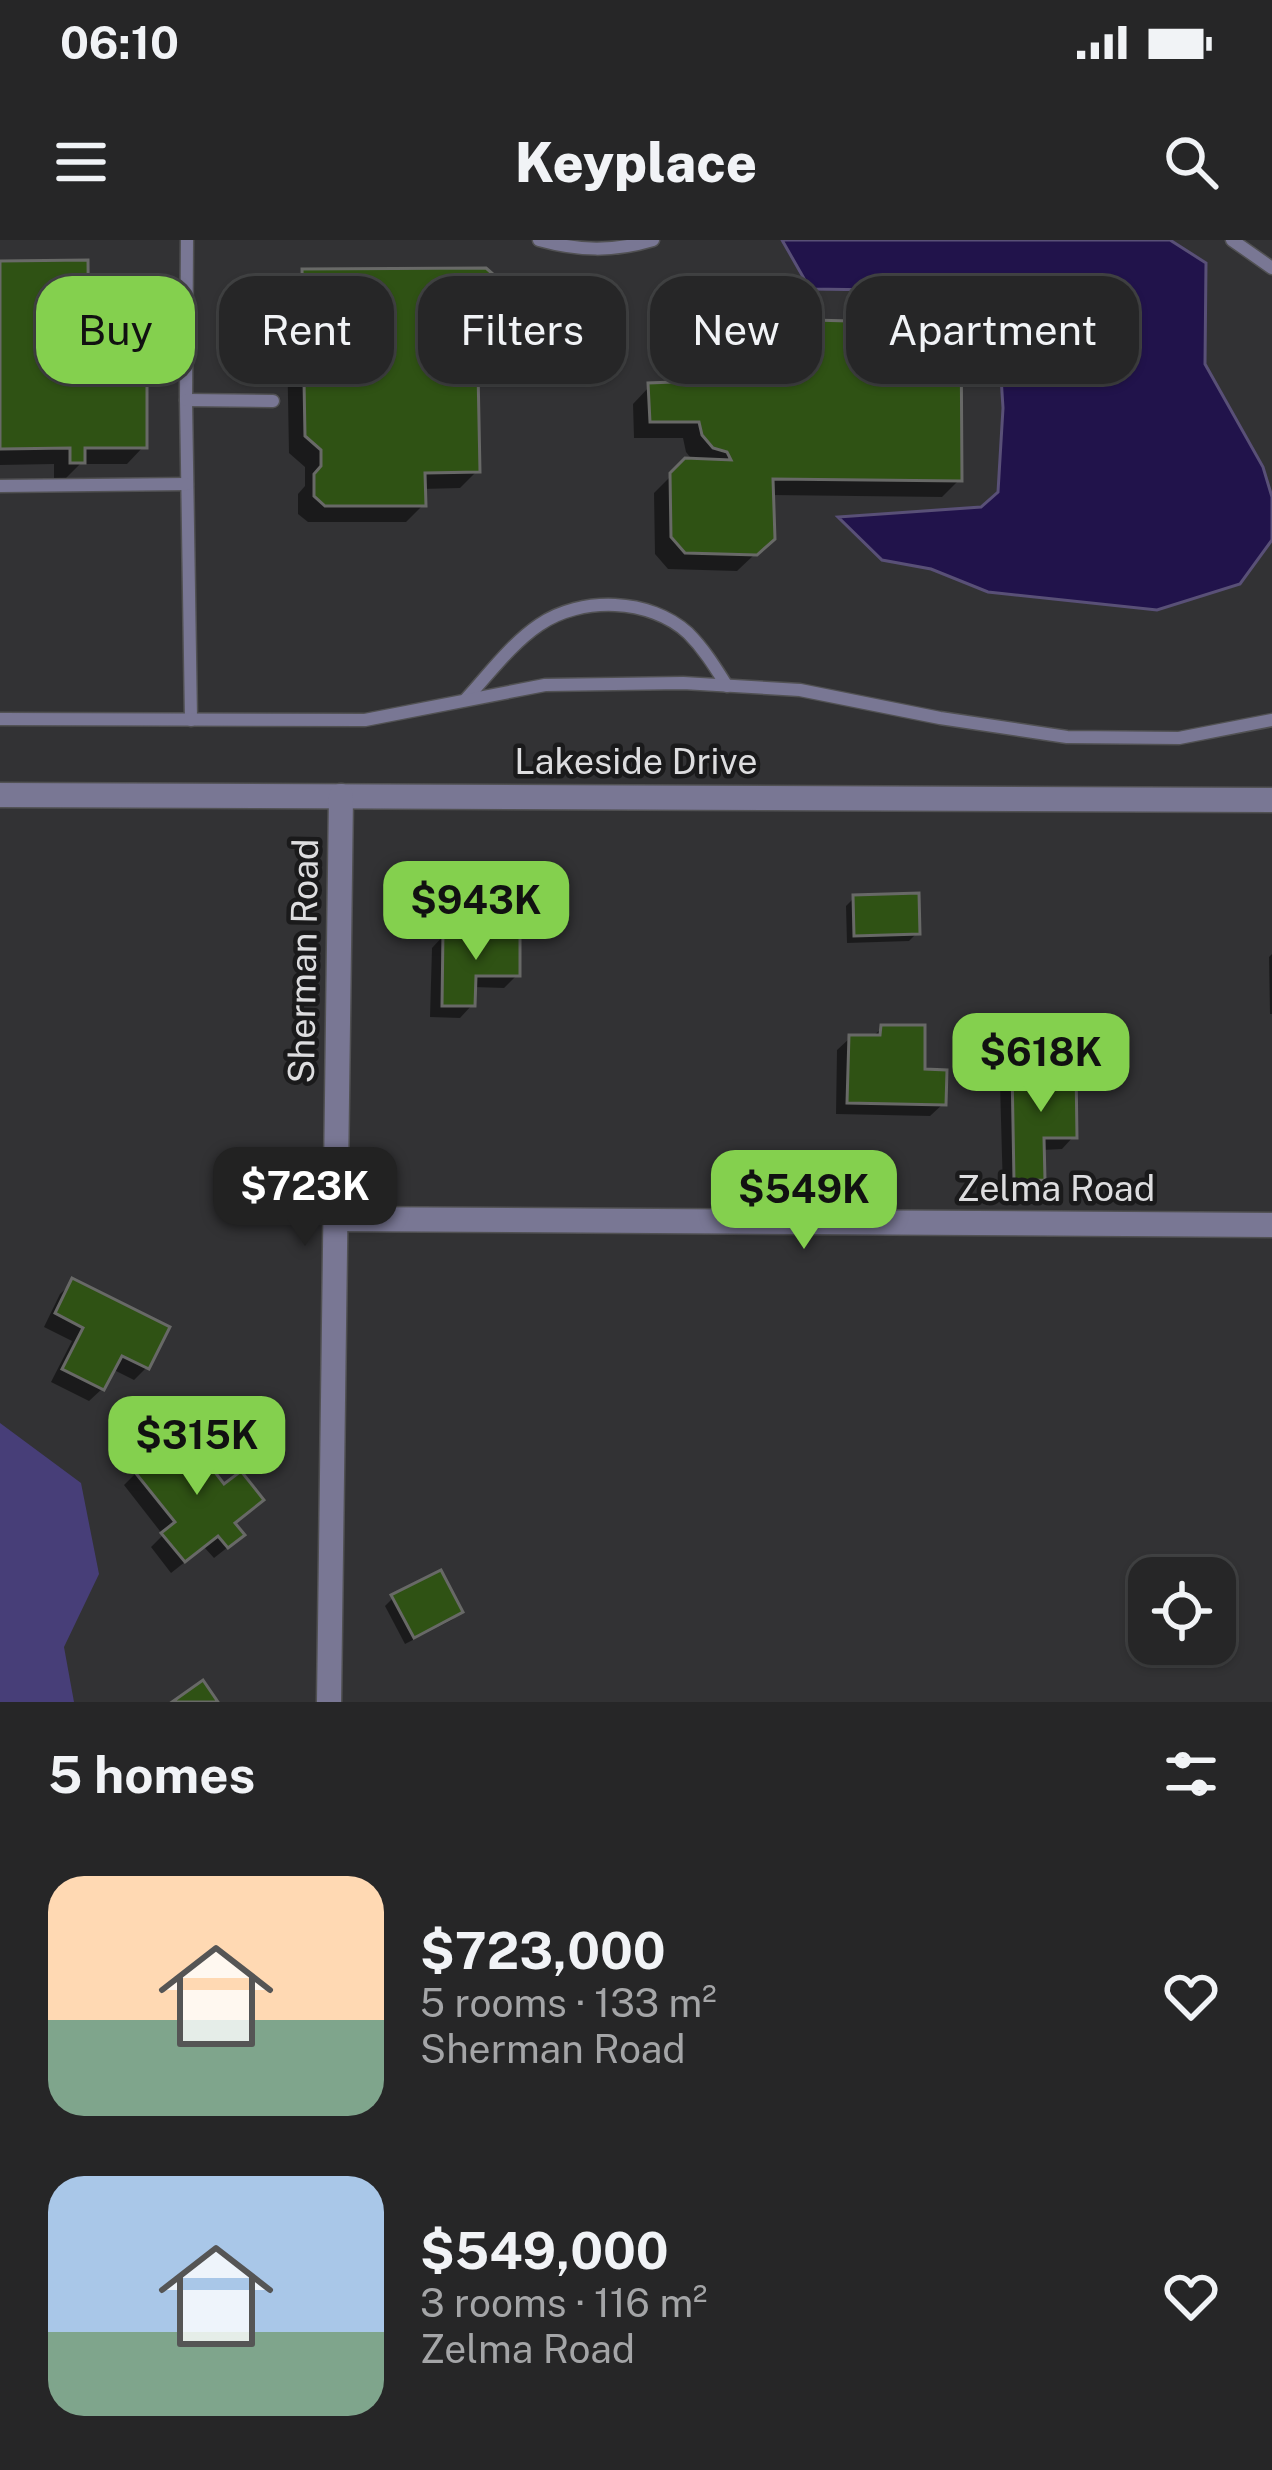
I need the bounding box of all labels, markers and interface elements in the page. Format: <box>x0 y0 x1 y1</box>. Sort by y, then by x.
text: 06:10 <box>60 16 179 69</box>
icon: menu <box>48 129 114 195</box>
icon: search <box>1158 129 1224 195</box>
text: Keyplace <box>515 131 757 194</box>
chip: Buy <box>36 276 195 384</box>
chip: Rent <box>219 276 394 384</box>
chip: Filters <box>418 276 626 384</box>
chip: New <box>650 276 822 384</box>
chip: Apartment <box>846 276 1139 384</box>
street label: Lakeside Drive <box>514 740 758 782</box>
street label: Sherman Road <box>280 838 326 1084</box>
pin: $943K <box>392 861 560 963</box>
text: $943K <box>410 877 542 923</box>
pin: $618K <box>957 1013 1125 1115</box>
text: $618K <box>979 1029 1103 1075</box>
pin: $723K <box>221 1147 389 1249</box>
pin: $549K <box>720 1150 888 1252</box>
text: $723K <box>240 1163 370 1209</box>
text: $549K <box>738 1166 870 1212</box>
street label: Zelma Road <box>957 1167 1155 1209</box>
pin: $315K <box>113 1396 281 1498</box>
text: $315K <box>135 1412 259 1458</box>
map controls <box>1128 1557 1236 1665</box>
button: locate <box>1128 1557 1236 1665</box>
icon: filters <box>1158 1741 1224 1807</box>
text: 5 homes <box>48 1745 255 1804</box>
text: $723,000 <box>420 1921 666 1980</box>
icon: home <box>144 1924 288 2068</box>
icon: heart <box>1158 1963 1224 2029</box>
text: 5 rooms · 133 m² <box>420 1980 717 2026</box>
text: Sherman Road <box>420 2026 686 2072</box>
text: $549,000 <box>420 2221 669 2280</box>
icon: home <box>144 2224 288 2368</box>
icon: heart <box>1158 2263 1224 2329</box>
text: 3 rooms · 116 m² <box>420 2280 707 2326</box>
text: Zelma Road <box>420 2326 635 2372</box>

